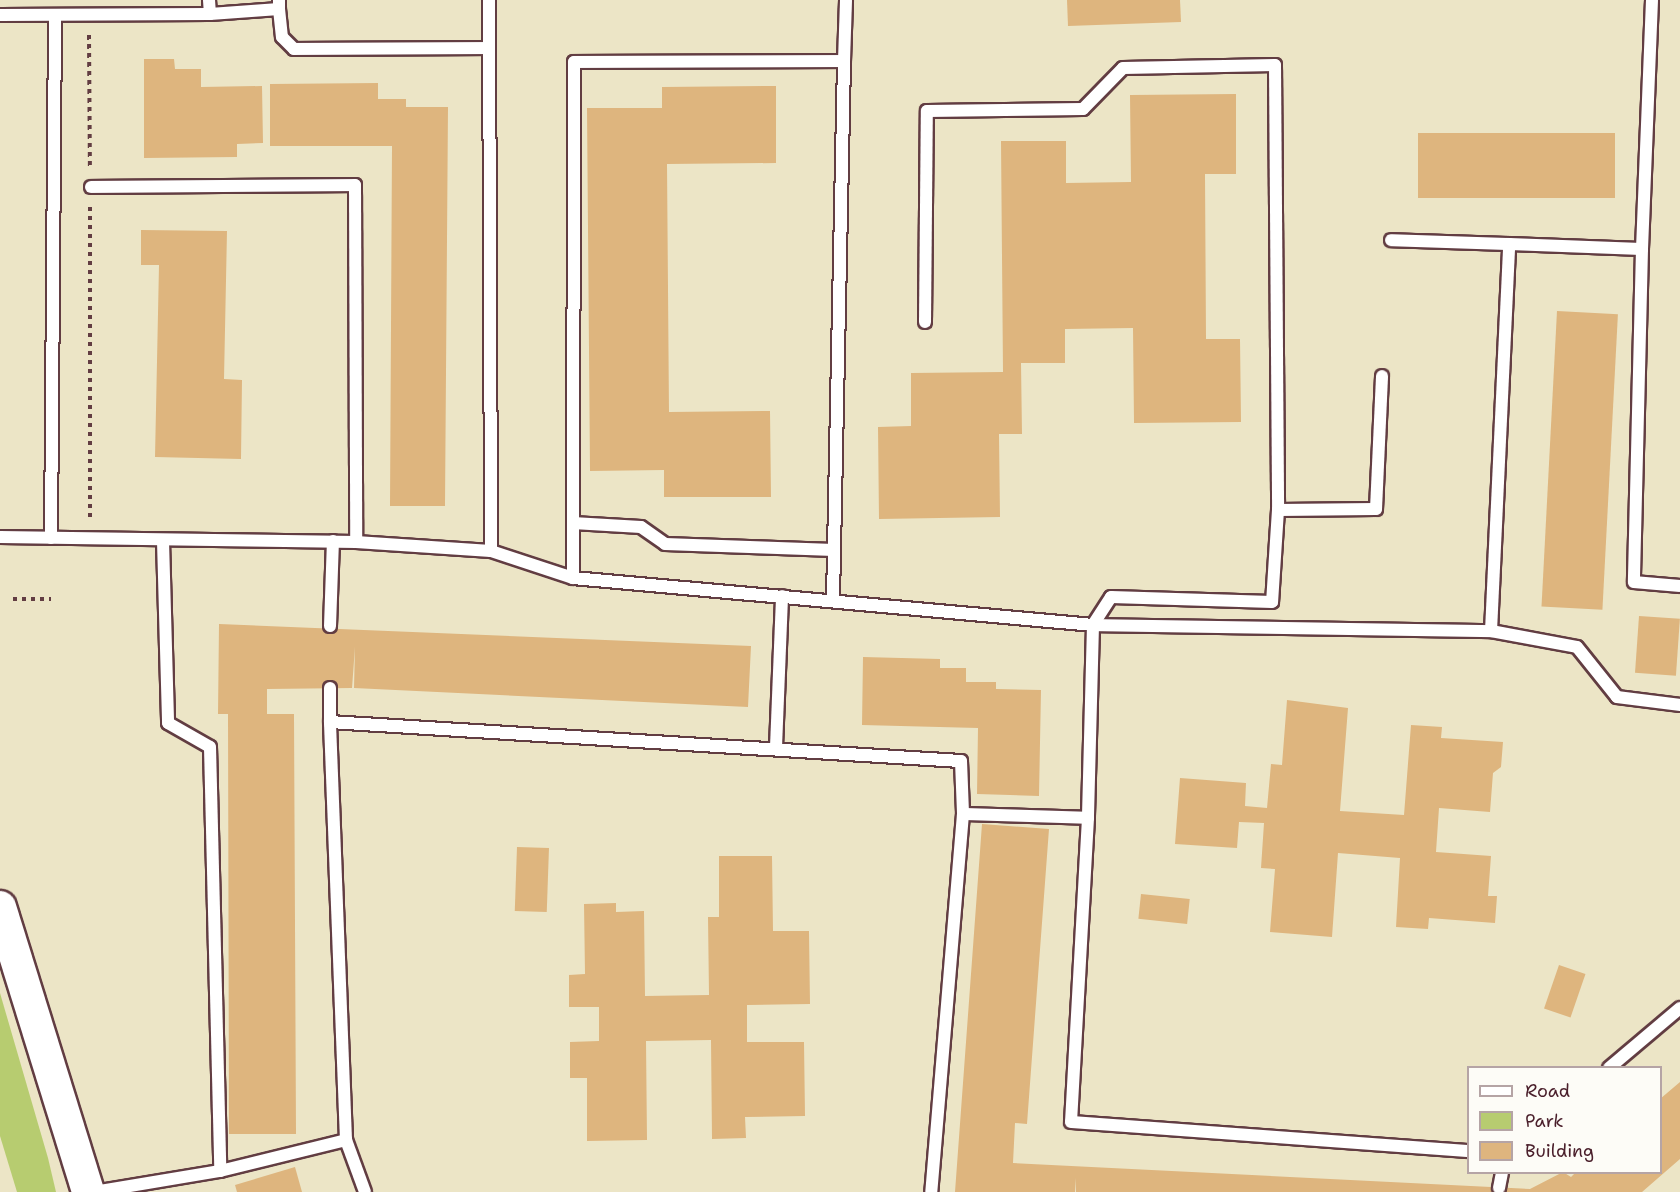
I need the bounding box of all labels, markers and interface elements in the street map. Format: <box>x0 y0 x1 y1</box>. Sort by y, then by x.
legend <box>1467 1066 1662 1174</box>
text: Road <box>1525 1079 1570 1103</box>
text: Park <box>1525 1109 1564 1133</box>
text: Building <box>1525 1139 1594 1163</box>

